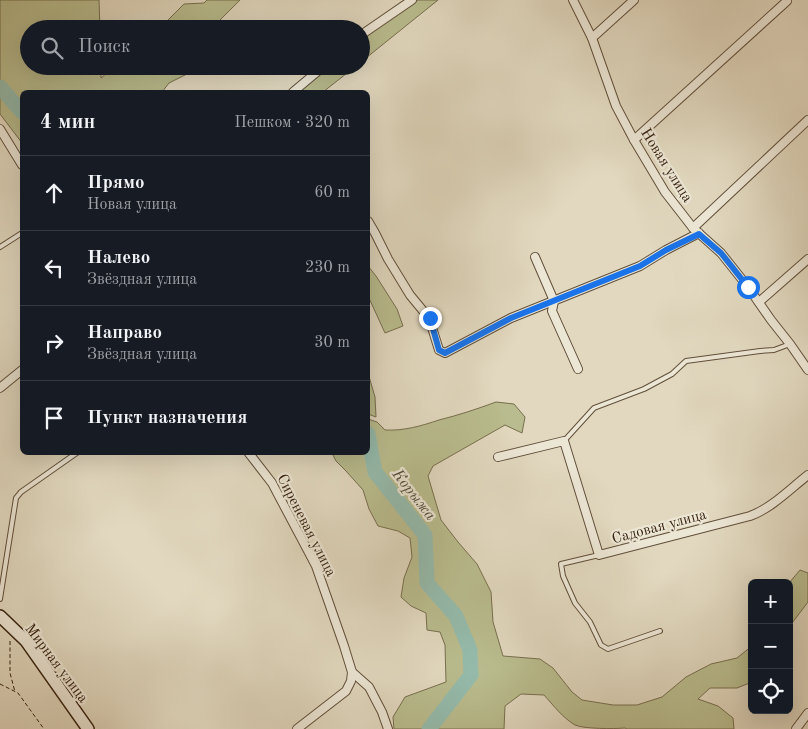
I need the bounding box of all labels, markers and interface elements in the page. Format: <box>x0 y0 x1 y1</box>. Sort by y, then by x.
search box <box>20 20 370 75</box>
icon: search <box>38 34 66 62</box>
text: Поиск <box>78 38 130 57</box>
text: 4 мин <box>40 112 95 133</box>
text: Пешком · 320 m <box>234 115 350 131</box>
street label: Новая улица <box>637 126 695 206</box>
text: Прямо <box>87 174 145 193</box>
icon: ahead <box>40 179 68 207</box>
text: 60 m <box>314 185 350 201</box>
text: Новая улица <box>87 197 177 213</box>
text: Налево <box>87 249 150 268</box>
icon: left <box>40 254 68 282</box>
text: 230 m <box>305 260 350 276</box>
text: Звёздная улица <box>87 272 197 288</box>
route start <box>737 276 760 299</box>
route end <box>419 307 442 330</box>
text: Направо <box>87 324 162 343</box>
icon: right <box>40 329 68 357</box>
text: 30 m <box>314 335 350 351</box>
text: Звёздная улица <box>87 347 197 363</box>
icon: arrive <box>40 404 68 432</box>
text: Пункт назначения <box>87 409 247 428</box>
water label: Корыжа <box>388 466 438 524</box>
street label: Сиреневая улица <box>273 472 338 580</box>
street label: Садовая улица <box>610 507 709 547</box>
map controls <box>748 579 793 714</box>
button: + <box>748 579 793 624</box>
street label: Мирная улица <box>21 622 91 707</box>
button: − <box>748 624 793 669</box>
button: locate <box>748 669 793 714</box>

